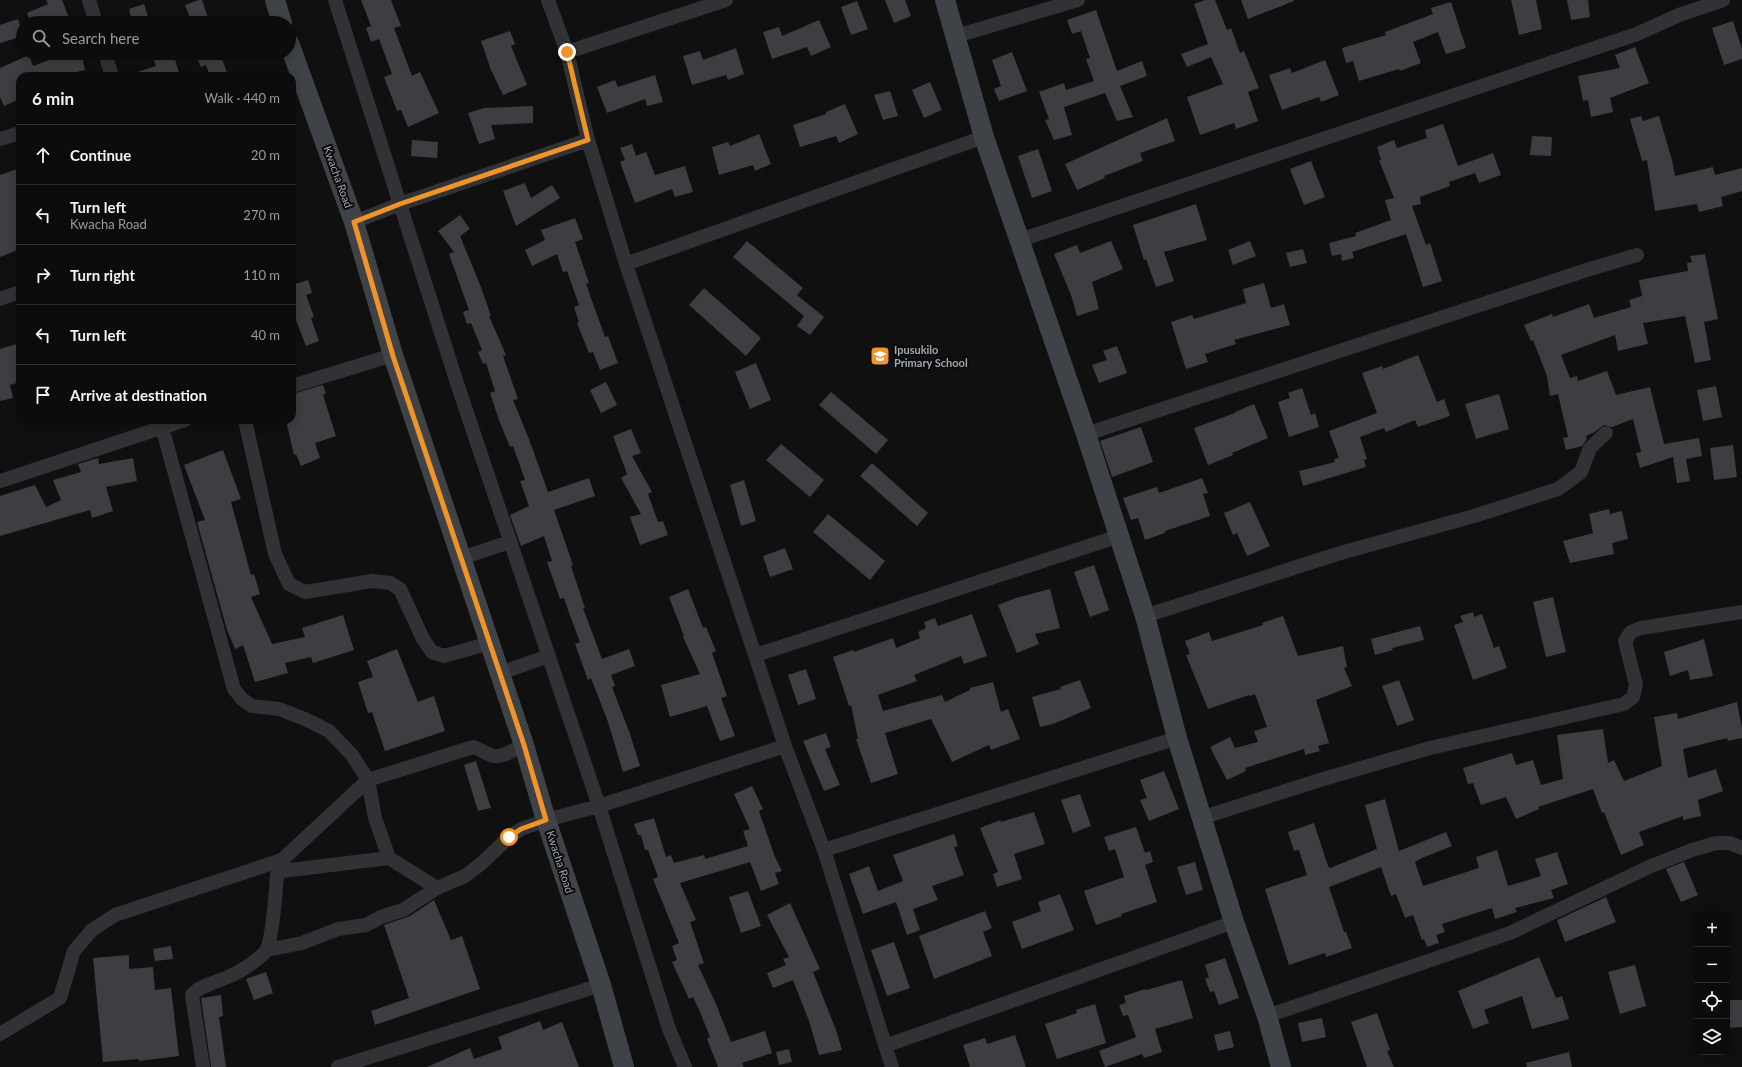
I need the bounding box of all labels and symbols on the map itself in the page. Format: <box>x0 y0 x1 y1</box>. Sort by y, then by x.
route end <box>558 43 576 61</box>
street label: Kwacha Road <box>321 144 356 210</box>
place label: Ipusukilo Primary School <box>894 343 968 369</box>
school or university icon: Ipusukilo Primary School <box>869 345 891 367</box>
route start <box>500 828 518 846</box>
street label: Kwacha Road <box>544 829 577 895</box>

